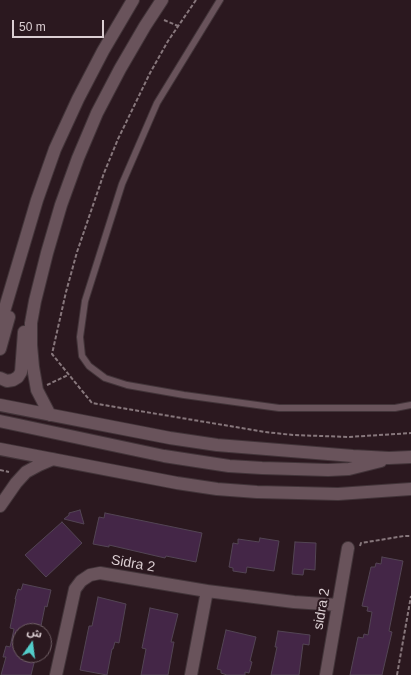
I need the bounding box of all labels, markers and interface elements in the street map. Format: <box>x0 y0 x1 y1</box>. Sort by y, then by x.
scale bar <box>14 12 106 38</box>
text: 50 m <box>19 20 46 34</box>
street label: Sidra 2 <box>110 552 156 576</box>
street label: sidra 2 <box>310 587 334 631</box>
north arrow <box>12 623 52 663</box>
text: ش <box>26 625 43 640</box>

